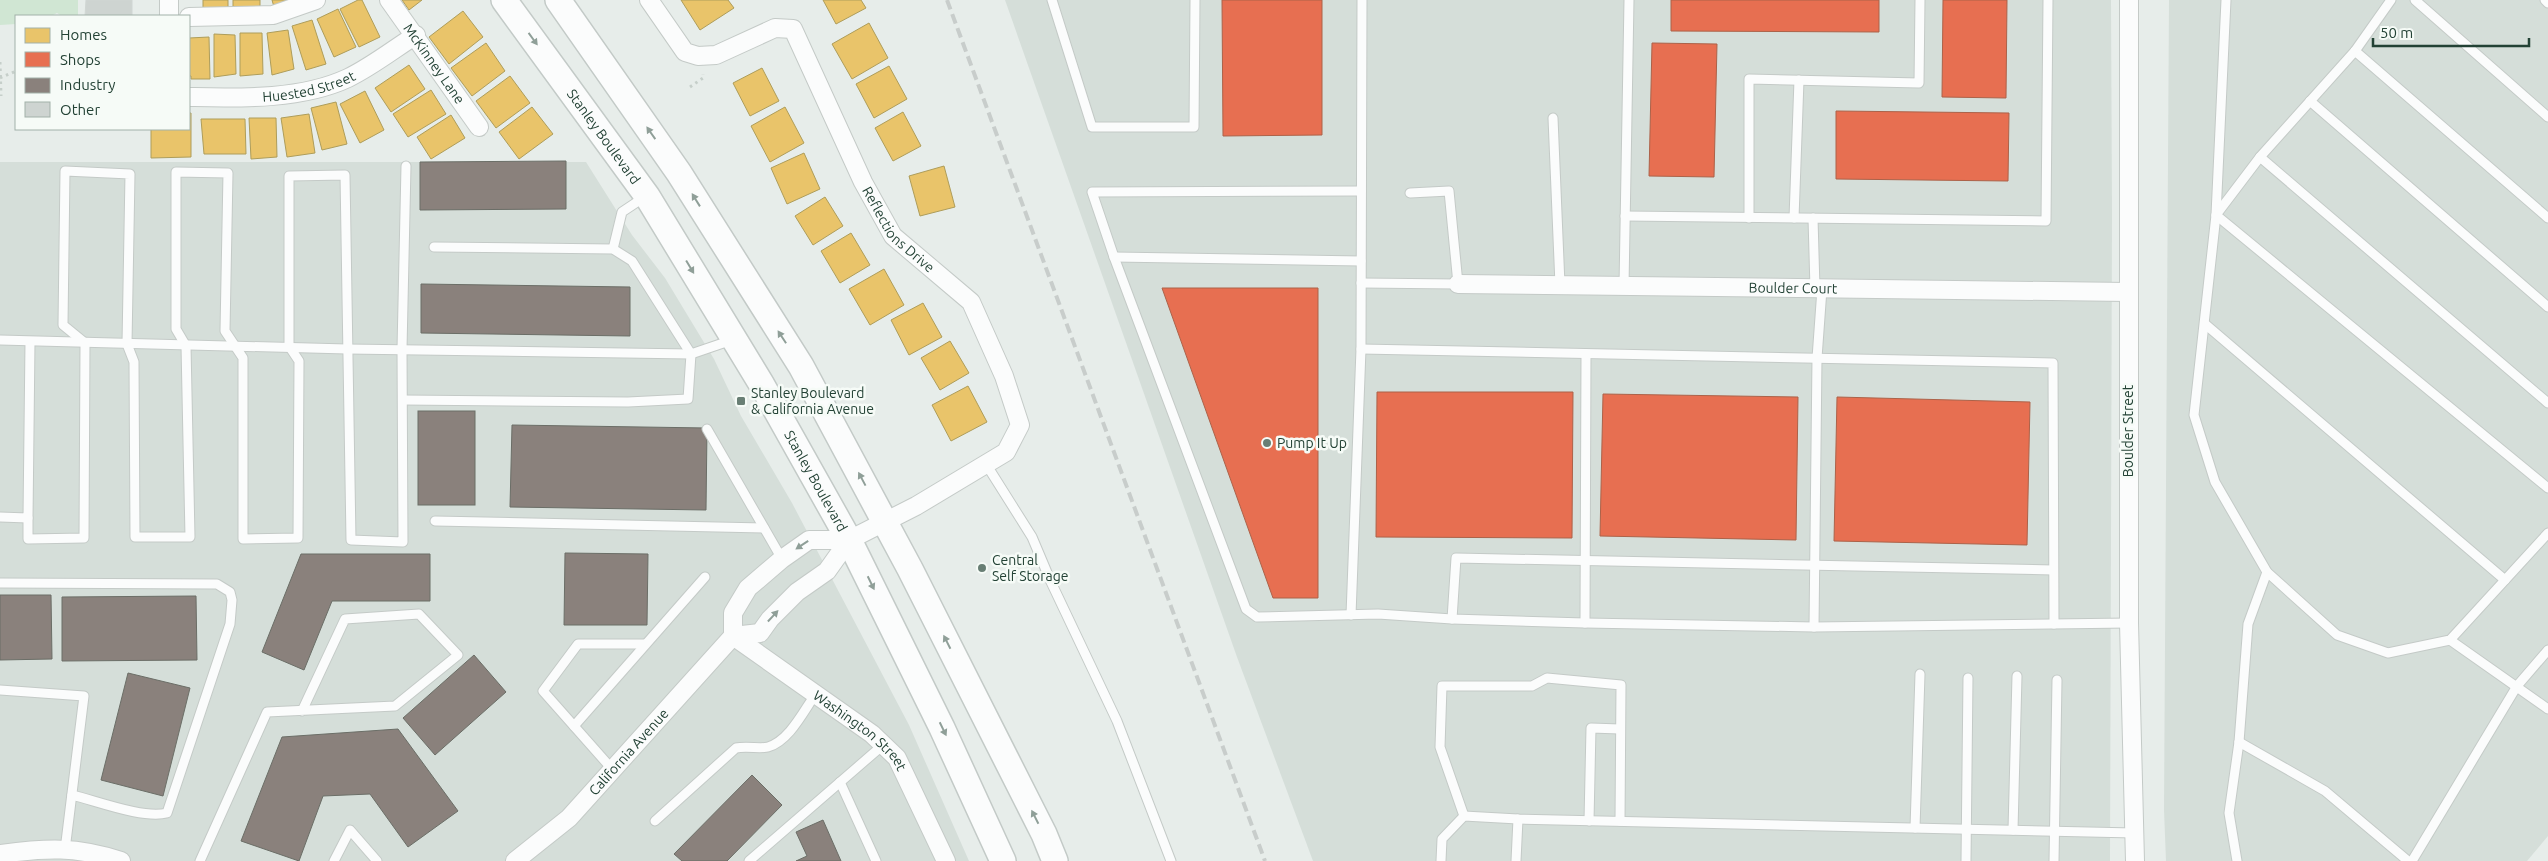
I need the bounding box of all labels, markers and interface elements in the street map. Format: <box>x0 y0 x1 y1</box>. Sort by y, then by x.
legend <box>15 15 190 130</box>
scale bar <box>2373 15 2529 47</box>
street label: McKinney Lane <box>400 20 468 107</box>
text: 50 m <box>2380 24 2413 41</box>
text: Homes <box>60 26 107 43</box>
one-way arrow <box>528 32 538 46</box>
text: Shops <box>60 51 101 68</box>
street label: Huested Street <box>262 67 358 105</box>
text: Industry <box>60 76 115 93</box>
street label: Stanley Boulevard <box>564 86 644 187</box>
text: Other <box>60 101 100 118</box>
one-way arrow <box>646 126 656 140</box>
street label: Reflections Drive <box>859 184 938 276</box>
one-way arrow <box>691 193 700 206</box>
one-way arrow <box>686 261 695 274</box>
street label: Boulder Court <box>1748 279 1838 297</box>
one-way arrow <box>777 331 787 344</box>
street label: Boulder Street <box>2120 384 2136 477</box>
place label: Stanley Boulevard & California Avenue <box>751 385 874 417</box>
marker: Stanley Boulevard & California Avenue <box>735 395 747 407</box>
street label: Stanley Boulevard <box>781 428 851 534</box>
place label: Pump It Up <box>1277 435 1347 451</box>
marker: Pump It Up <box>1261 437 1273 449</box>
one-way arrow <box>858 472 867 485</box>
one-way arrow <box>795 540 809 550</box>
place label: Central Self Storage <box>992 552 1069 584</box>
marker: Central Self Storage <box>976 562 988 574</box>
one-way arrow <box>867 576 875 591</box>
one-way arrow <box>767 611 779 623</box>
one-way arrow <box>943 634 951 649</box>
street label: Washington Street <box>810 687 910 774</box>
street label: California Avenue <box>586 705 672 798</box>
one-way arrow <box>939 722 947 736</box>
one-way arrow <box>1031 809 1039 824</box>

